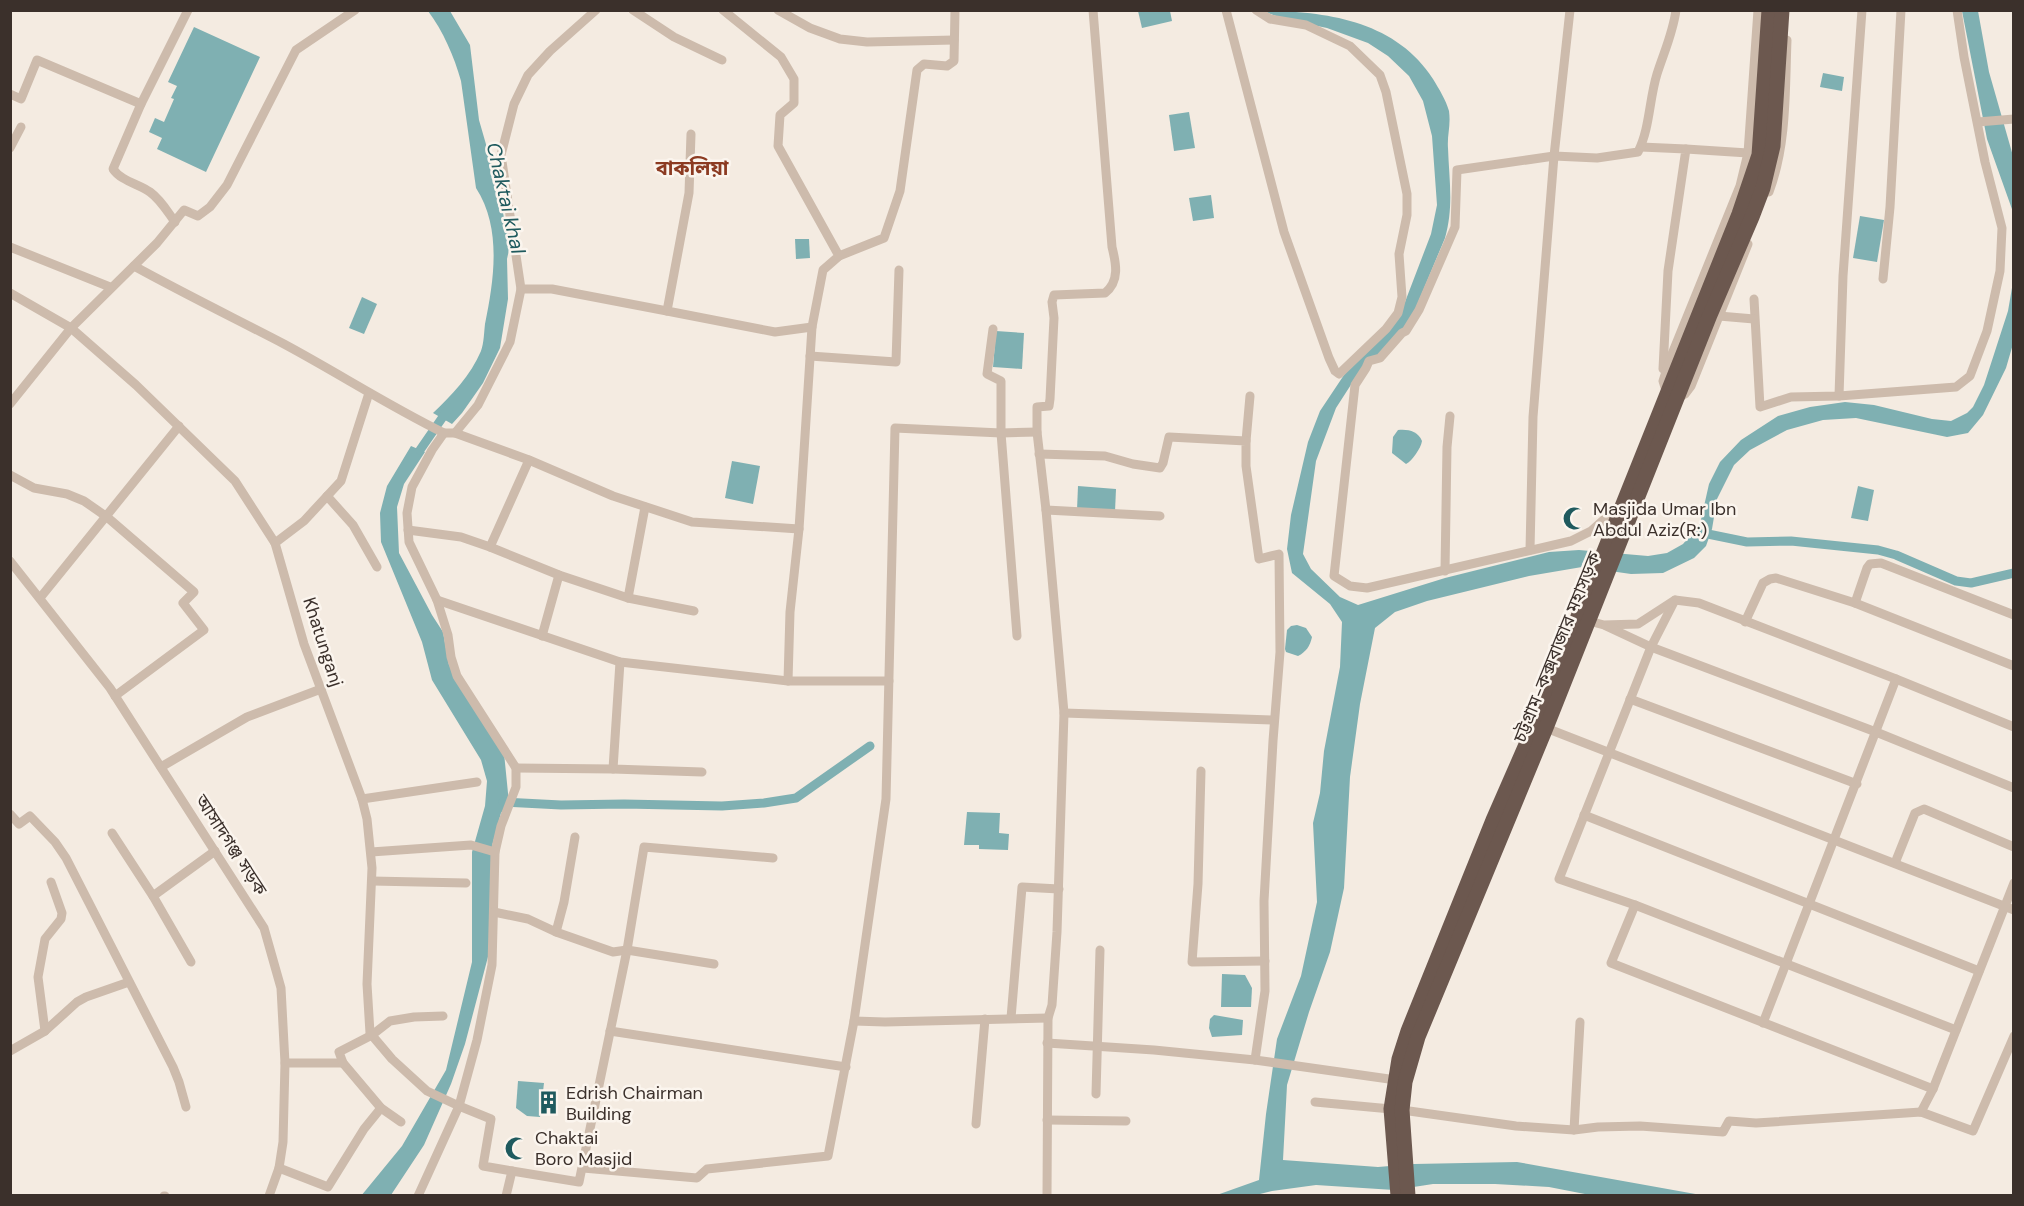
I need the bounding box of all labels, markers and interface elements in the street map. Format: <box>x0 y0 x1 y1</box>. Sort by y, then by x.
water label: Chaktai khal <box>481 140 532 257</box>
district label: বাকলিয়া <box>655 155 729 181</box>
place label: Masjida Umar Ibn Abdul Aziz(R:) <box>1593 497 1736 542</box>
mosque icon: Masjida Umar Ibn Abdul Aziz(R:) <box>1562 506 1588 532</box>
street label: চট্টগ্রাম-কক্সবাজার মহাসড়ক <box>1507 548 1606 747</box>
street label: Khatunganj <box>297 594 349 690</box>
street label: আসাদগঞ্জ সড়ক <box>189 789 273 900</box>
place label: Edrish Chairman Building <box>566 1081 703 1126</box>
building icon: Edrish Chairman Building <box>535 1090 561 1116</box>
place label: Chaktai Boro Masjid <box>535 1126 632 1171</box>
mosque icon: Chaktai Boro Masjid <box>504 1135 530 1161</box>

